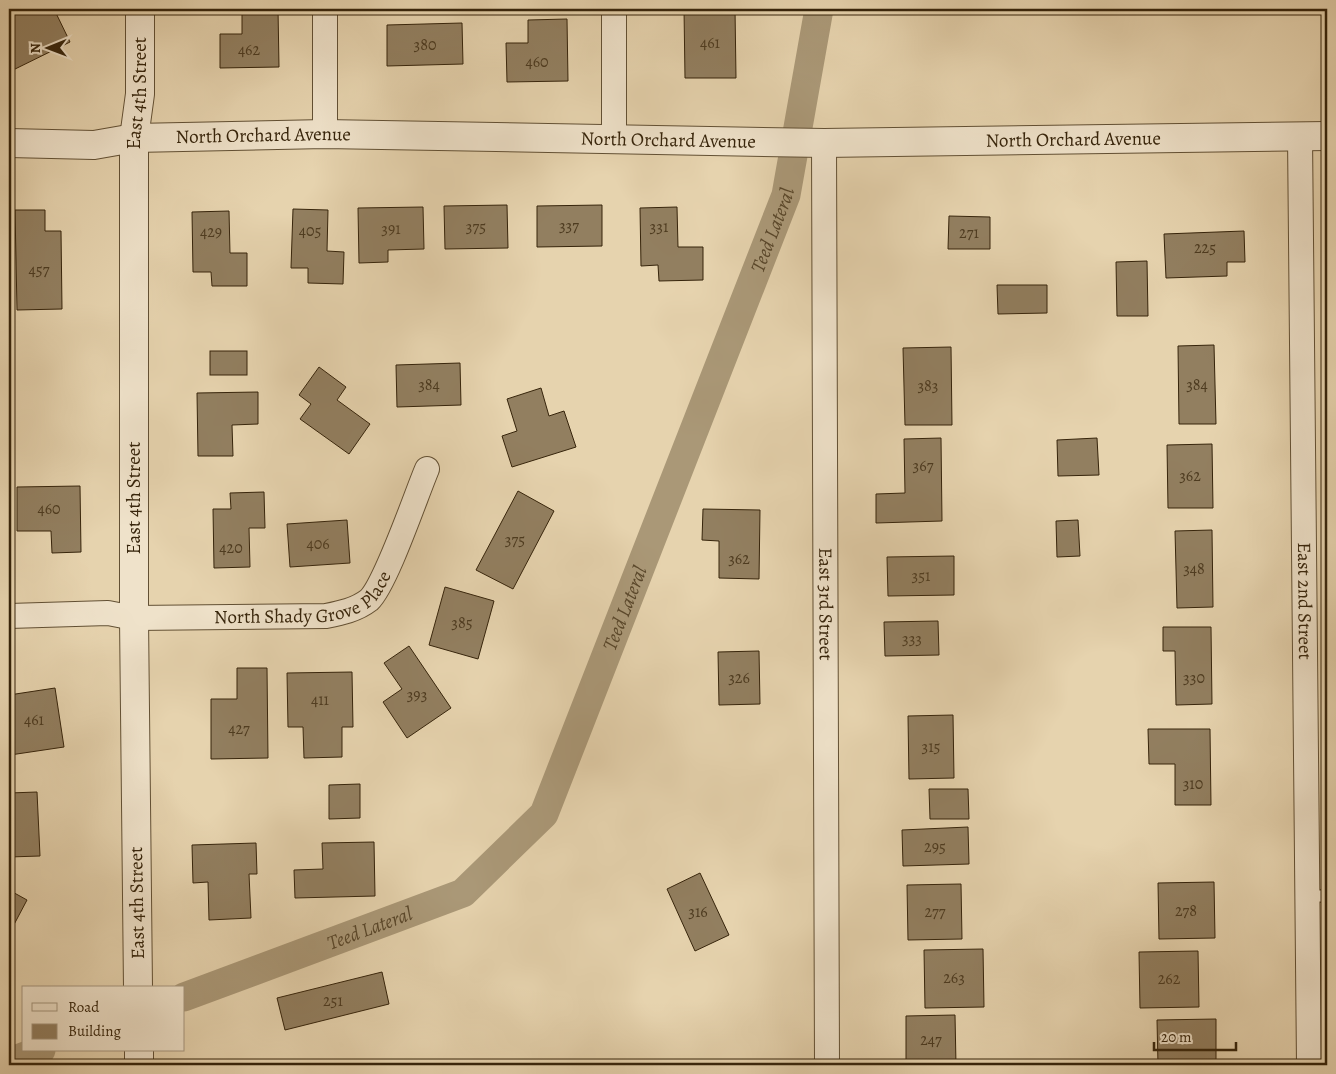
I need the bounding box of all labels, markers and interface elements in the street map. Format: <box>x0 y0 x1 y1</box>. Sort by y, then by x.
north arrow <box>22 22 72 72</box>
house number: 461 <box>700 32 721 54</box>
house number: 380 <box>414 34 436 56</box>
street label: East 4th Street <box>121 37 153 150</box>
house number: 462 <box>238 39 261 61</box>
text: N <box>26 43 45 53</box>
house number: 460 <box>525 51 549 73</box>
street label: North Orchard Avenue <box>175 121 351 150</box>
street label: North Orchard Avenue <box>985 125 1161 154</box>
street label: North Orchard Avenue <box>580 126 756 155</box>
water label: Teed Lateral <box>744 186 801 276</box>
house number: 337 <box>559 215 579 237</box>
house number: 375 <box>466 216 486 238</box>
house number: 331 <box>650 216 669 238</box>
house number: 391 <box>381 218 401 240</box>
house number: 405 <box>299 220 321 242</box>
house number: 429 <box>200 221 222 243</box>
house number: 271 <box>959 222 979 244</box>
house number: 225 <box>1194 237 1216 259</box>
house number: 457 <box>29 259 50 281</box>
house number: 384 <box>418 374 440 396</box>
house number: 384 <box>1186 374 1208 396</box>
house number: 383 <box>917 375 939 397</box>
street label: East 4th Street <box>121 442 147 554</box>
house number: 367 <box>913 455 934 477</box>
house number: 362 <box>1179 465 1201 487</box>
house number: 460 <box>37 498 61 520</box>
house number: 375 <box>505 529 525 551</box>
house number: 406 <box>306 533 330 555</box>
house number: 420 <box>219 537 243 559</box>
street label: East 2nd Street <box>1291 542 1318 660</box>
street label: East 3rd Street <box>812 547 839 661</box>
house number: 362 <box>728 548 750 570</box>
house number: 348 <box>1183 558 1205 580</box>
water label: Teed Lateral <box>596 562 653 654</box>
house number: 351 <box>911 565 931 587</box>
street label: North Shady Grove Place <box>214 567 397 630</box>
house number: 385 <box>451 612 473 634</box>
house number: 333 <box>902 628 922 650</box>
house number: 326 <box>728 667 750 689</box>
house number: 330 <box>1183 667 1205 689</box>
house number: 393 <box>407 684 427 706</box>
house number: 411 <box>311 689 330 711</box>
house number: 461 <box>24 709 45 731</box>
house number: 427 <box>228 718 250 740</box>
house number: 315 <box>921 736 941 758</box>
house number: 310 <box>1183 773 1203 795</box>
house number: 295 <box>924 836 946 858</box>
street label: East 4th Street <box>123 846 151 960</box>
water label: Teed Lateral <box>323 900 416 956</box>
house number: 278 <box>1175 900 1197 922</box>
house number: 316 <box>688 901 708 923</box>
house number: 277 <box>924 901 946 923</box>
house number: 263 <box>943 967 965 989</box>
house number: 262 <box>1158 968 1181 990</box>
legend <box>22 986 185 1052</box>
house number: 251 <box>323 990 344 1012</box>
text: Road <box>68 997 100 1017</box>
scale bar <box>1154 1019 1236 1051</box>
text: Building <box>68 1021 121 1041</box>
text: 20 m <box>1161 1027 1192 1047</box>
house number: 247 <box>920 1029 942 1051</box>

